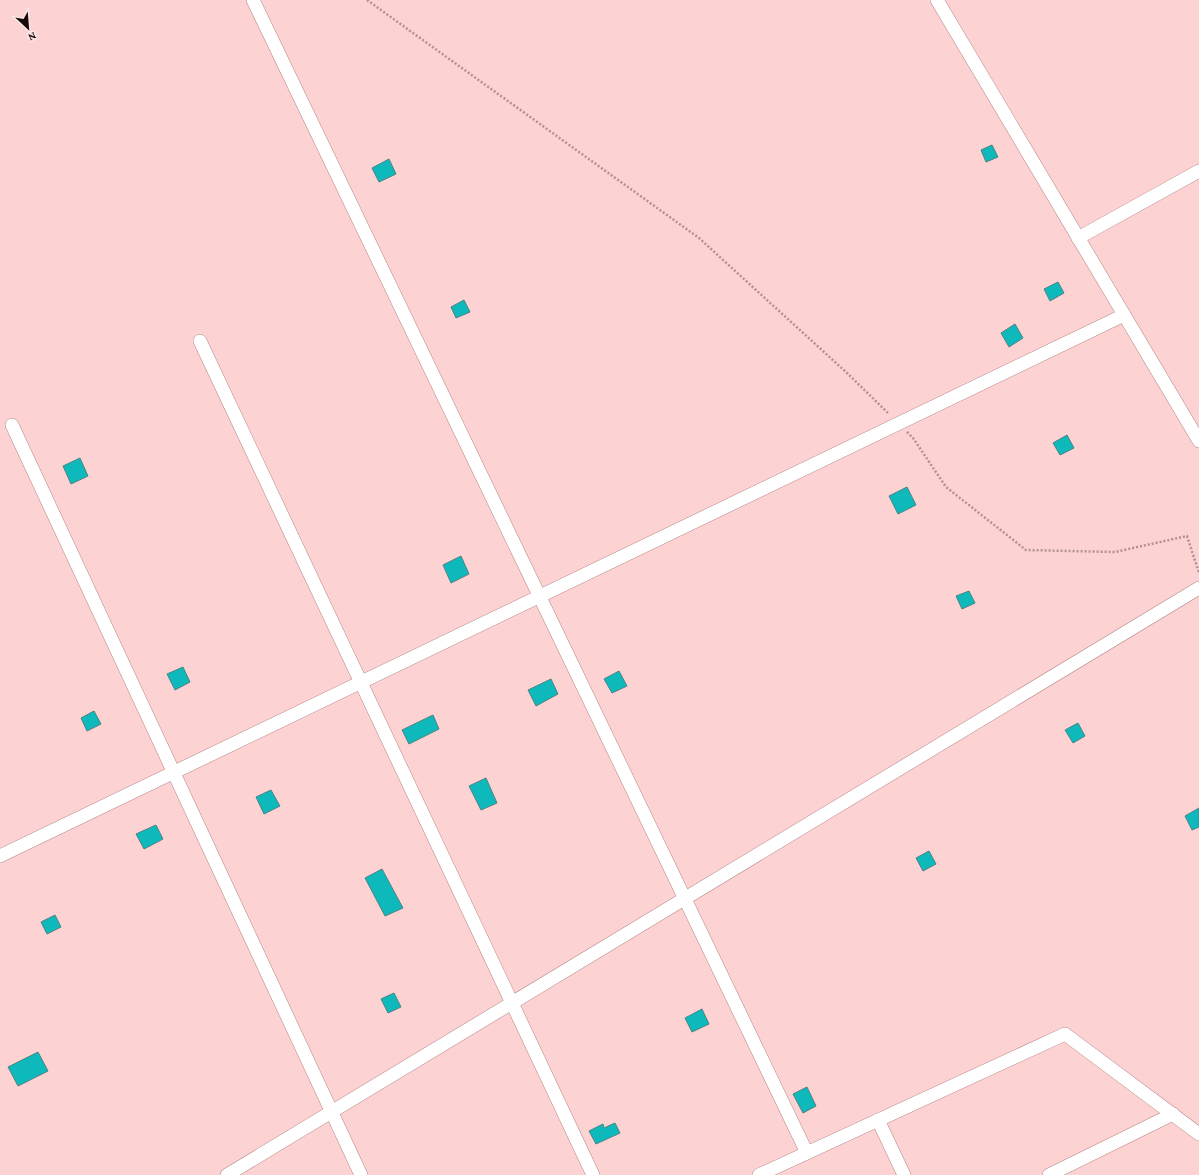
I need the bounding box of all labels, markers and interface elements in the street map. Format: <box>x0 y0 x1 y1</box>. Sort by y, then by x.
north arrow <box>8 8 48 48</box>
text: N <box>26 30 38 44</box>

